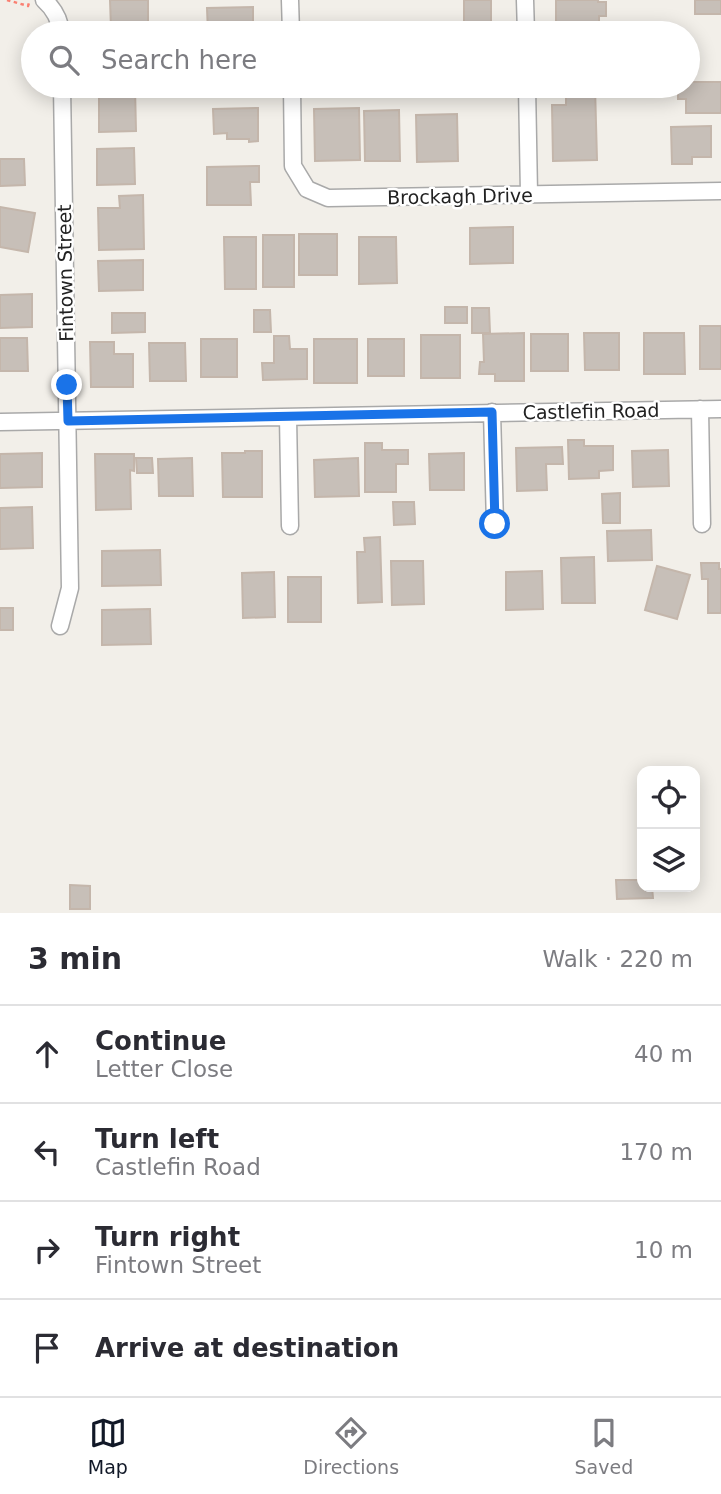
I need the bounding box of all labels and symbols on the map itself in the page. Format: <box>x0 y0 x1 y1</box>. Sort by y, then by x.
street label: Brockagh Drive <box>387 184 533 208</box>
street label: Fintown Street <box>53 204 77 342</box>
route end <box>51 369 82 400</box>
street label: Castlefin Road <box>522 399 660 423</box>
route start <box>479 508 510 539</box>

